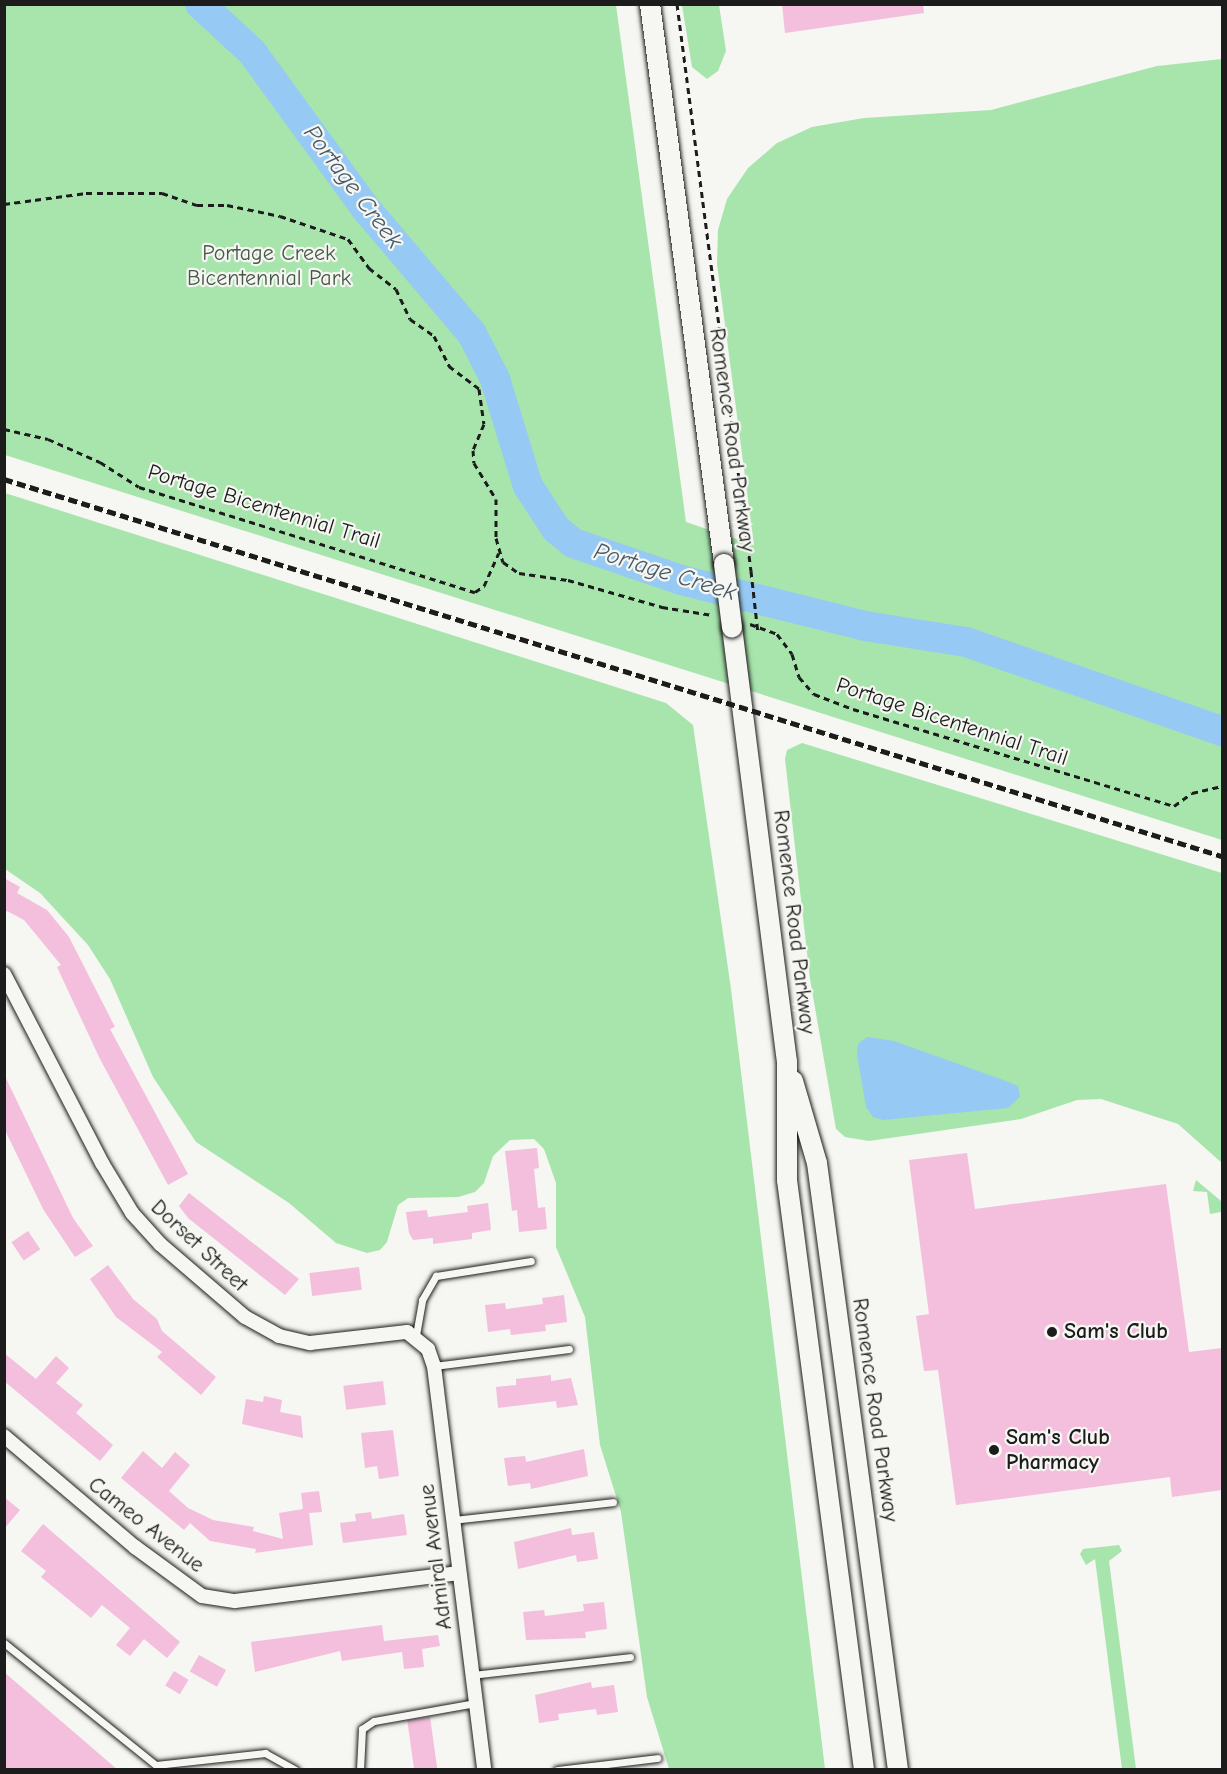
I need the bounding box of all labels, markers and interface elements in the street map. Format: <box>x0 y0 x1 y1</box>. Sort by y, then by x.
water label: Portage Creek <box>297 120 409 254</box>
park label: Portage Creek Bicentennial Park <box>187 240 351 292</box>
street label: Romence Road Parkway <box>703 326 761 554</box>
street label: Portage Bicentennial Trail <box>145 459 383 555</box>
water label: Portage Creek <box>590 537 740 607</box>
street label: Portage Bicentennial Trail <box>833 672 1071 772</box>
street label: Romence Road Parkway <box>767 808 821 1036</box>
street label: Dorset Street <box>145 1194 253 1298</box>
street label: Romence Road Parkway <box>846 1296 904 1524</box>
place label: Sam's Club <box>1064 1319 1168 1345</box>
marker: Sam's Club <box>1045 1325 1059 1339</box>
place label: Sam's Club Pharmacy <box>1006 1424 1110 1476</box>
marker: Sam's Club Pharmacy <box>987 1443 1001 1457</box>
street label: Cameo Avenue <box>83 1471 209 1579</box>
street label: Admiral Avenue <box>414 1483 458 1631</box>

